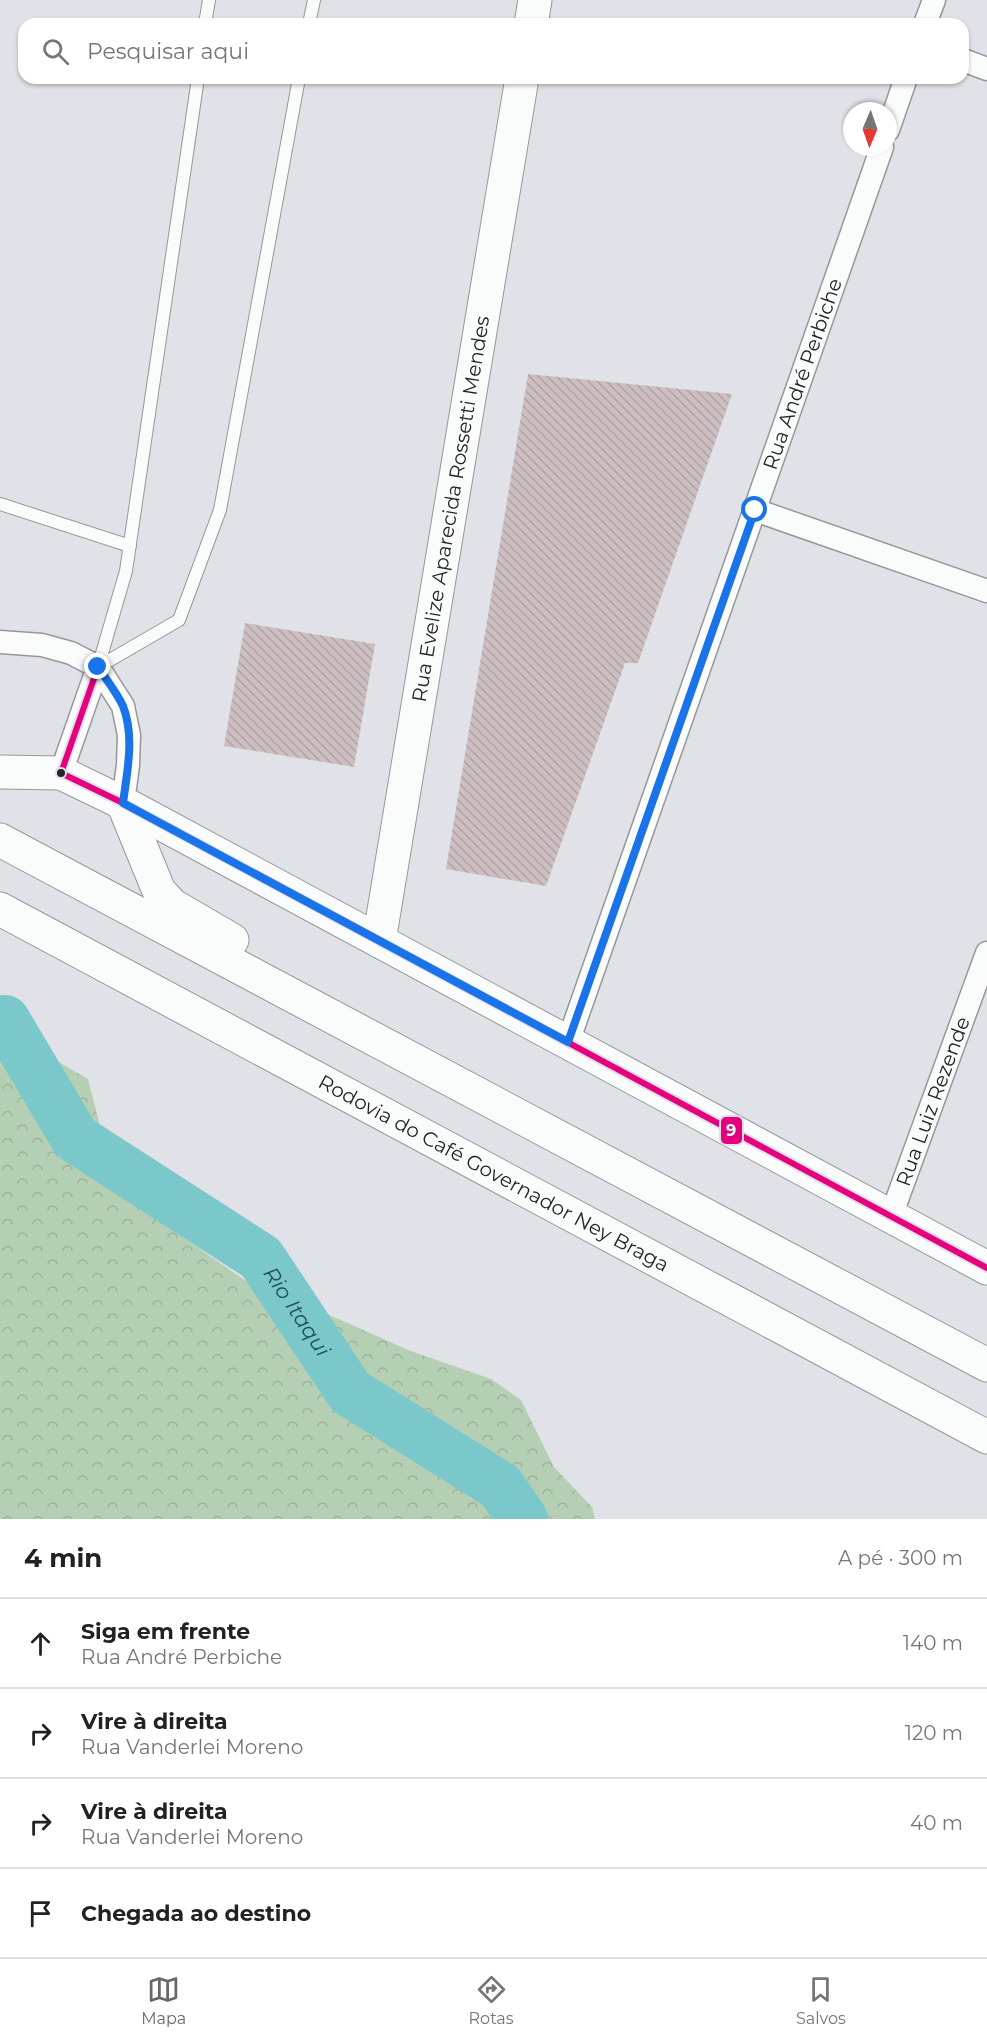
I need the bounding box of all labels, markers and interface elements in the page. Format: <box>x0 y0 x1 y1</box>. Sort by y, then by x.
search box <box>18 18 969 84</box>
icon: search <box>39 35 72 68</box>
text: Pesquisar aqui <box>87 38 249 65</box>
north arrow <box>843 102 897 156</box>
street label: Rua André Perbiche <box>758 275 847 473</box>
street label: Rua Evelize Aparecida Rossetti Mendes <box>407 314 494 704</box>
route start <box>741 496 767 522</box>
route end <box>84 653 110 679</box>
unlabelled marker <box>55 767 67 779</box>
street label: Rua Luiz Rezende <box>891 1013 975 1189</box>
street label: Rodovia do Café Governador Ney Braga <box>314 1070 673 1277</box>
line badge: 9 <box>720 1116 743 1145</box>
text: 9 <box>726 1121 736 1140</box>
water label: Rio Itaqui <box>258 1262 336 1361</box>
text: 4 min <box>24 1542 102 1574</box>
text: A pé · 300 m <box>838 1546 963 1570</box>
text: Siga em frente <box>81 1618 250 1645</box>
icon: ahead <box>24 1627 57 1660</box>
text: 140 m <box>903 1631 963 1655</box>
text: Rua André Perbiche <box>81 1645 282 1669</box>
text: Vire à direita <box>81 1708 228 1735</box>
icon: right <box>24 1717 57 1750</box>
text: 120 m <box>905 1721 963 1745</box>
text: Rua Vanderlei Moreno <box>81 1735 303 1759</box>
text: Vire à direita <box>81 1798 228 1825</box>
icon: right <box>24 1807 57 1840</box>
text: 40 m <box>910 1811 963 1835</box>
text: Rua Vanderlei Moreno <box>81 1825 303 1849</box>
icon: arrive <box>24 1897 57 1930</box>
text: Chegada ao destino <box>81 1900 311 1927</box>
tab: Mapa <box>141 1973 186 2028</box>
tab: Rotas <box>469 1973 514 2028</box>
tab: Salvos <box>796 1973 846 2028</box>

